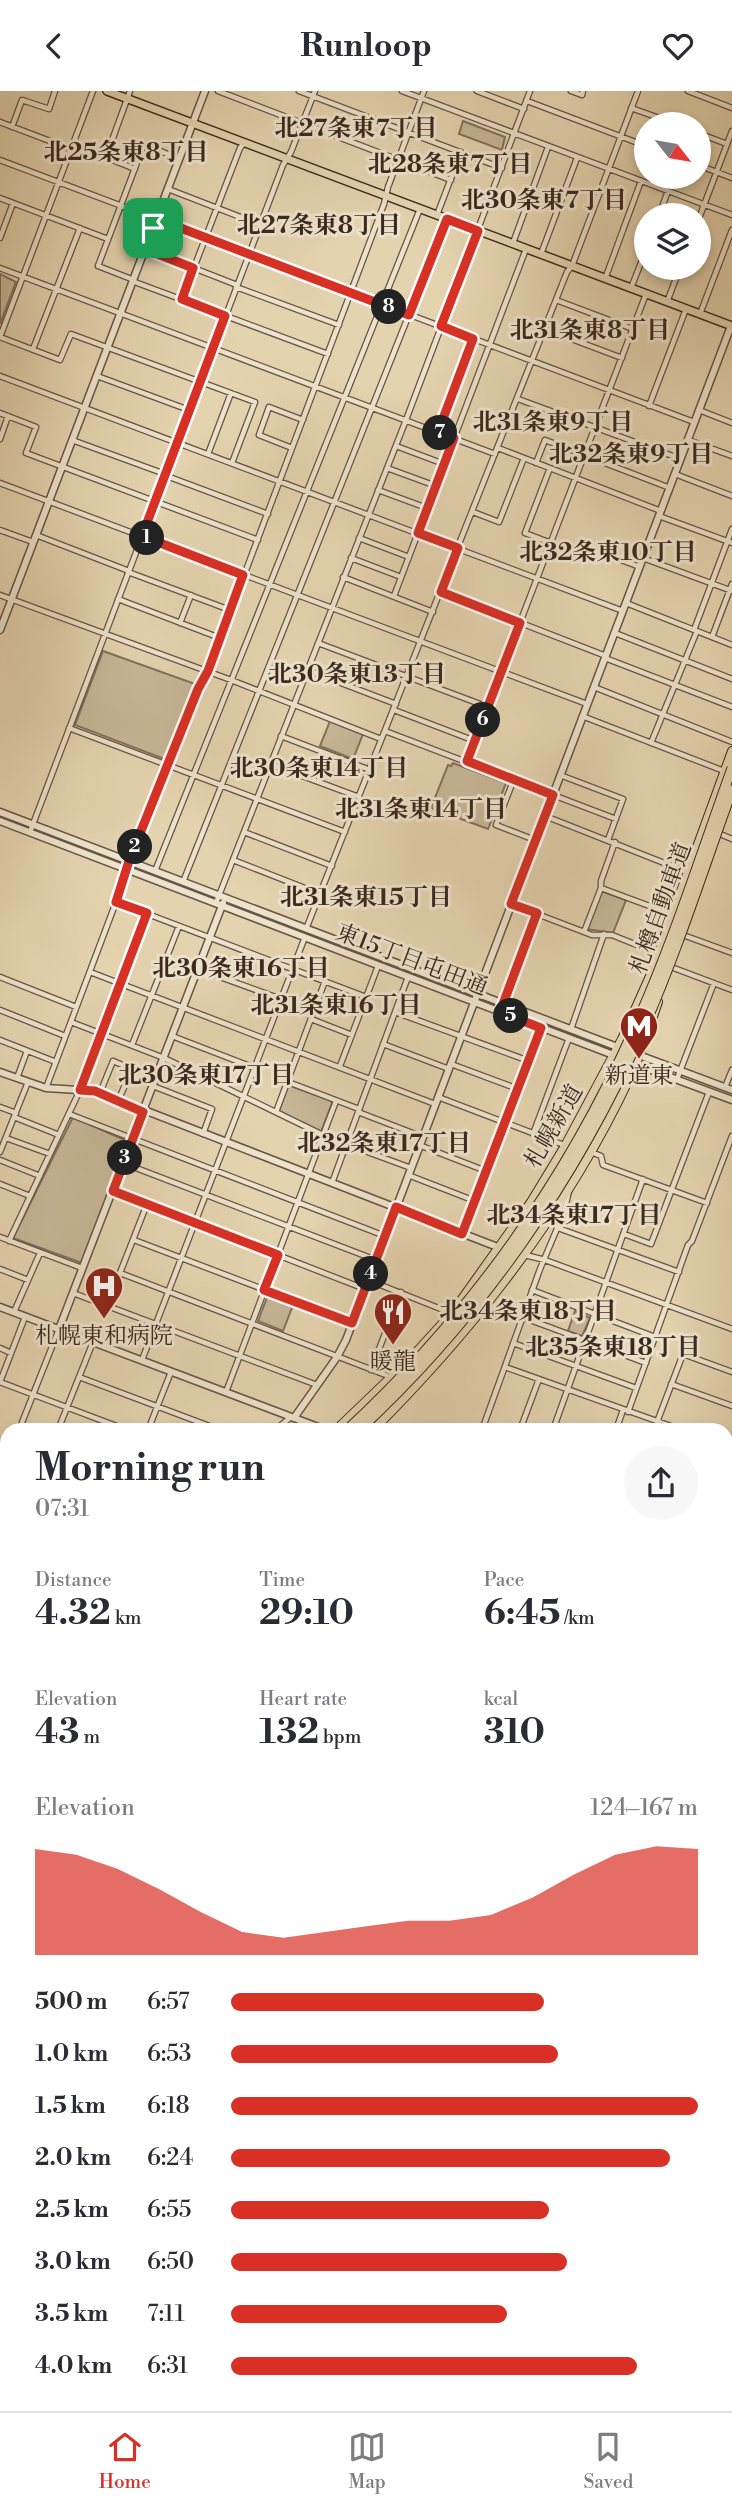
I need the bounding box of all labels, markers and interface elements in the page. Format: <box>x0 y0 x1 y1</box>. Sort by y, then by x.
text: Runloop <box>300 26 432 66</box>
icon: back <box>35 27 73 65</box>
icon: heart <box>659 27 697 65</box>
north arrow <box>634 112 710 189</box>
map controls <box>634 112 711 280</box>
district label: 北27条東7丁目 <box>274 114 438 144</box>
district label: 北25条東8丁目 <box>43 138 209 168</box>
district label: 北28条東7丁目 <box>368 150 532 180</box>
district label: 北30条東7丁目 <box>461 186 627 216</box>
pin <box>123 198 183 258</box>
button: layers <box>634 203 711 280</box>
icon: arrive <box>134 209 172 247</box>
district label: 北27条東8丁目 <box>237 211 401 241</box>
pin: 8 <box>372 289 406 325</box>
text: 8 <box>382 294 395 318</box>
district label: 北31条東8丁目 <box>510 316 670 346</box>
district label: 北31条東9丁目 <box>473 408 633 438</box>
pin: 7 <box>422 415 458 451</box>
text: 7 <box>434 420 445 444</box>
district label: 北32条東9丁目 <box>549 440 713 470</box>
pin: 1 <box>130 521 164 555</box>
text: 1 <box>142 525 151 549</box>
district label: 北32条東10丁目 <box>519 538 697 568</box>
district label: 北30条東13丁目 <box>268 660 446 690</box>
pin: 6 <box>466 703 500 737</box>
text: 6 <box>477 707 488 731</box>
district label: 北30条東14丁目 <box>230 754 408 784</box>
district label: 北31条東14丁目 <box>335 795 507 825</box>
pin: 2 <box>118 829 152 865</box>
text: 2 <box>129 834 140 858</box>
street label: 札樽自動車道 <box>624 839 698 978</box>
district label: 北31条東15丁目 <box>280 883 452 913</box>
street label: 東15丁目屯田通 <box>332 918 492 1002</box>
district label: 北30条東16丁目 <box>152 954 330 984</box>
district label: 北31条東16丁目 <box>250 991 422 1021</box>
pin: 5 <box>494 999 528 1033</box>
text: 5 <box>505 1003 516 1027</box>
metro station icon: 新道東 <box>618 1005 660 1060</box>
district label: 北30条東17丁目 <box>118 1061 294 1091</box>
place label: 新道東 <box>605 1062 674 1090</box>
street label: 札幌新道 <box>519 1080 589 1173</box>
district label: 北32条東17丁目 <box>297 1129 471 1159</box>
pin: 3 <box>108 1141 142 1175</box>
text: 3 <box>119 1145 130 1169</box>
district label: 北34条東17丁目 <box>486 1201 662 1231</box>
pin: 4 <box>354 1257 388 1291</box>
text: 4 <box>364 1261 377 1285</box>
hospital icon: 札幌東和病院 <box>83 1265 125 1320</box>
restaurant icon: 暖龍 <box>372 1291 414 1346</box>
district label: 北34条東18丁目 <box>439 1297 617 1327</box>
place label: 札幌東和病院 <box>35 1322 173 1350</box>
district label: 北35条東18丁目 <box>525 1333 701 1363</box>
place label: 暖龍 <box>370 1348 416 1376</box>
text: Morning run <box>35 1445 265 1492</box>
button: share <box>624 1446 698 1520</box>
text: 07:31 <box>35 1495 89 1523</box>
text: Distance <box>35 1568 112 1592</box>
text: Time <box>259 1568 305 1592</box>
text: Pace <box>484 1568 524 1592</box>
text: 4.32 <box>35 1592 111 1635</box>
text: 29:10 <box>259 1592 354 1635</box>
text: 6:45 <box>484 1592 560 1635</box>
text: km <box>111 1606 141 1630</box>
text: /km <box>560 1606 595 1630</box>
text: Elevation <box>35 1687 117 1711</box>
text: Heart rate <box>259 1687 347 1711</box>
text: kcal <box>484 1687 518 1711</box>
text: 43 <box>35 1711 80 1754</box>
text: 132 <box>259 1711 319 1754</box>
text: 310 <box>484 1711 545 1754</box>
text: m <box>80 1725 100 1749</box>
text: bpm <box>319 1725 361 1749</box>
text: Elevation <box>35 1794 135 1822</box>
text: 124–167 m <box>590 1794 698 1822</box>
text: 500 m <box>35 1988 107 2016</box>
text: 6:57 <box>147 1988 190 2016</box>
text: 1.0 km <box>35 2040 108 2068</box>
text: 6:53 <box>147 2040 192 2068</box>
text: 1.5 km <box>35 2092 106 2120</box>
text: 6:18 <box>147 2092 190 2120</box>
text: 2.0 km <box>35 2144 111 2172</box>
text: 6:24 <box>147 2144 193 2172</box>
text: 2.5 km <box>35 2196 109 2224</box>
text: 6:55 <box>147 2196 191 2224</box>
text: 3.0 km <box>35 2248 111 2276</box>
text: 6:50 <box>147 2248 194 2276</box>
text: 3.5 km <box>35 2300 108 2328</box>
text: 7:11 <box>147 2300 185 2328</box>
text: 4.0 km <box>35 2352 112 2380</box>
text: 6:31 <box>147 2352 188 2380</box>
tab: Home <box>99 2428 151 2494</box>
tab: Map <box>348 2428 386 2494</box>
tab: Saved <box>583 2428 633 2494</box>

